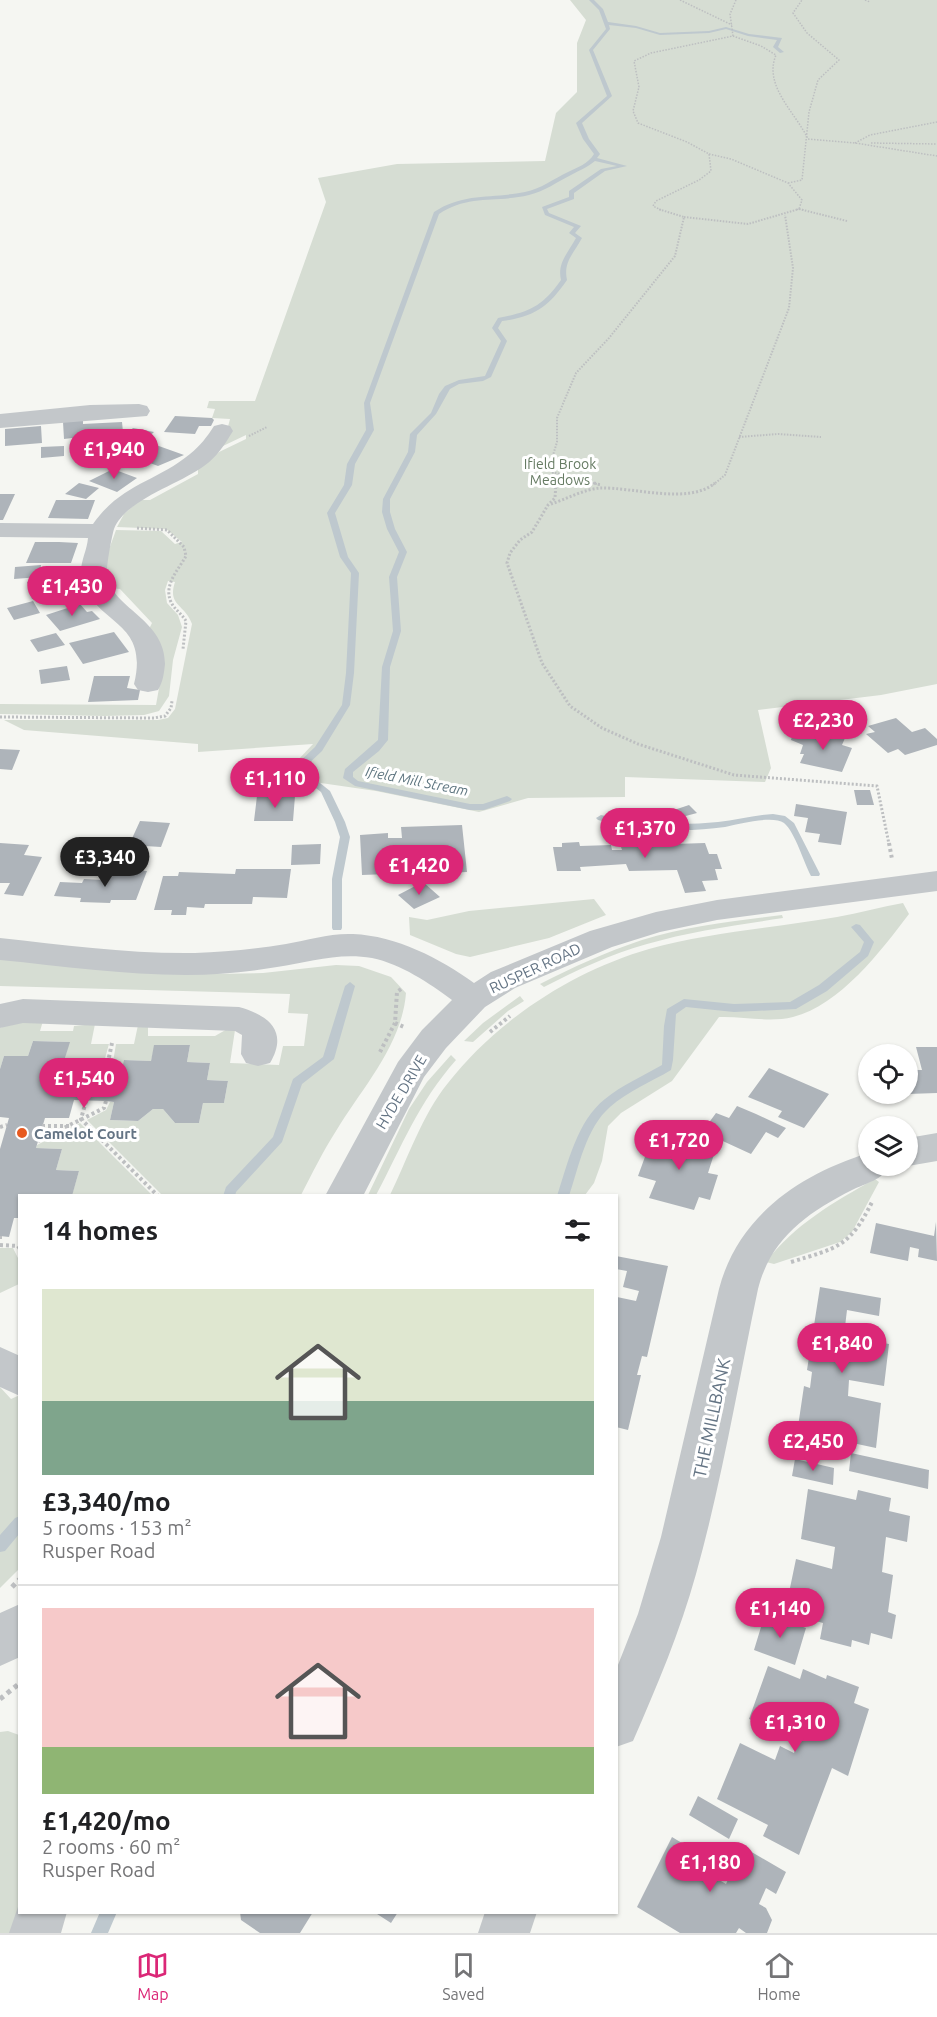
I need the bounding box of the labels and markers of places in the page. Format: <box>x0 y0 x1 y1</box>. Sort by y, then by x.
pin: £1,940 <box>65 429 163 480</box>
pin: £1,430 <box>23 566 121 617</box>
pin: £2,230 <box>774 700 872 751</box>
pin: £1,110 <box>226 758 324 809</box>
pin: £1,370 <box>596 808 694 859</box>
pin: £3,340 <box>56 837 154 888</box>
pin: £1,420 <box>370 845 468 896</box>
pin: £1,540 <box>35 1058 133 1109</box>
pin: £1,720 <box>630 1120 728 1171</box>
place label: Camelot Court <box>34 1125 137 1142</box>
marker: Camelot Court <box>15 1126 29 1140</box>
pin: £1,840 <box>793 1323 891 1374</box>
pin: £2,450 <box>764 1421 862 1472</box>
pin: £1,140 <box>731 1588 829 1639</box>
pin: £1,310 <box>746 1702 844 1753</box>
pin: £1,180 <box>661 1842 759 1893</box>

